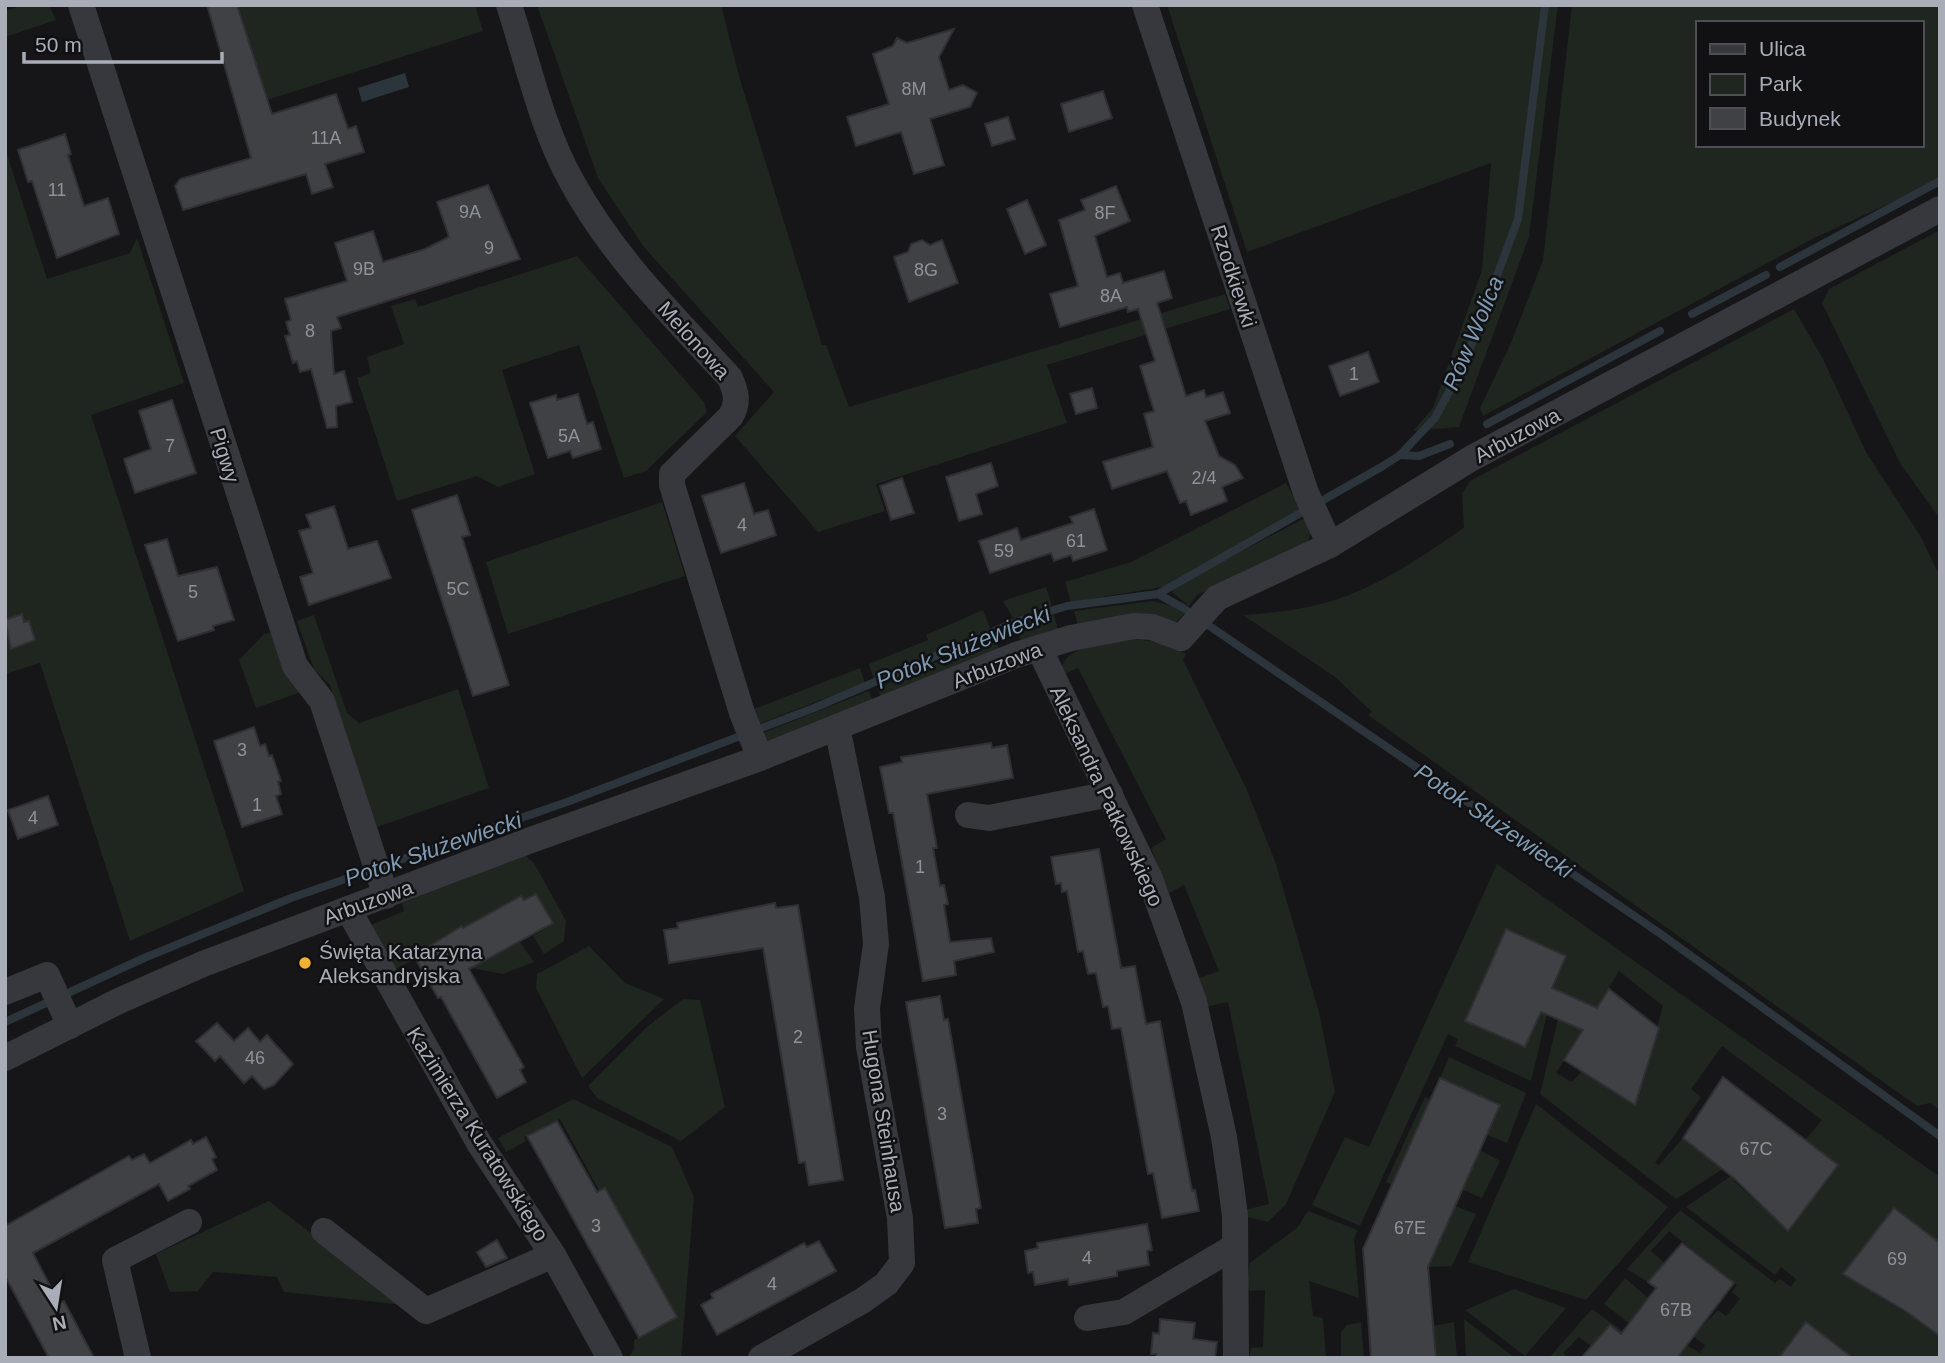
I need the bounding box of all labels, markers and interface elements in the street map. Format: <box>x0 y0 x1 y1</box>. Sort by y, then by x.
scale bar <box>24 21 222 65</box>
legend <box>1696 21 1924 147</box>
text: 50 m <box>35 33 82 56</box>
text: Ulica <box>1759 37 1806 60</box>
text: Park <box>1759 72 1803 95</box>
house number: 8M <box>901 79 927 99</box>
text: Budynek <box>1759 107 1841 130</box>
house number: 11A <box>311 128 341 148</box>
house number: 11 <box>48 180 66 200</box>
house number: 9A <box>459 202 481 222</box>
house number: 8F <box>1094 203 1116 223</box>
street label: Rzodkiewki <box>1207 222 1261 330</box>
house number: 9 <box>484 238 494 258</box>
house number: 9B <box>353 259 375 279</box>
house number: 8G <box>914 260 938 280</box>
water label: Rów Wolica <box>1437 272 1509 394</box>
house number: 8A <box>1100 286 1122 306</box>
street label: Melonowa <box>653 297 735 383</box>
house number: 8 <box>305 321 315 341</box>
house number: 1 <box>1349 364 1359 384</box>
street label: Arbuzowa <box>1470 403 1564 467</box>
street label: Pigwy <box>206 425 244 486</box>
house number: 5A <box>558 426 580 446</box>
house number: 7 <box>165 436 175 456</box>
house number: 2/4 <box>1191 468 1217 488</box>
house number: 4 <box>737 515 747 535</box>
house number: 61 <box>1066 531 1086 551</box>
house number: 59 <box>994 541 1014 561</box>
house number: 5C <box>446 579 470 599</box>
house number: 5 <box>188 582 198 602</box>
water label: Potok Służewiecki <box>872 600 1055 694</box>
street label: Arbuzowa <box>949 637 1045 692</box>
street label: Aleksandra Patkowskiego <box>1046 682 1168 910</box>
house number: 3 <box>237 740 247 760</box>
water label: Potok Służewiecki <box>1410 758 1579 884</box>
house number: 1 <box>252 795 262 815</box>
water label: Potok Służewiecki <box>341 806 526 891</box>
house number: 4 <box>28 808 38 828</box>
house number: 1 <box>915 857 925 877</box>
street label: Arbuzowa <box>320 875 416 929</box>
place label: Święta Katarzyna Aleksandryjska <box>319 940 483 987</box>
marker: Święta Katarzyna Aleksandryjska <box>297 955 313 971</box>
street label: Kazimierza Kuratowskiego <box>403 1023 553 1245</box>
house number: 2 <box>793 1027 803 1047</box>
street label: Hugona Steinhausa <box>858 1028 910 1214</box>
house number: 46 <box>245 1048 265 1068</box>
house number: 3 <box>937 1104 947 1124</box>
house number: 67C <box>1739 1139 1773 1159</box>
house number: 3 <box>591 1216 601 1236</box>
house number: 67E <box>1394 1218 1426 1238</box>
house number: 4 <box>1082 1248 1092 1268</box>
house number: 69 <box>1887 1249 1907 1269</box>
north arrow <box>21 1272 91 1342</box>
house number: 4 <box>767 1274 777 1294</box>
house number: 67B <box>1660 1300 1692 1320</box>
text: N <box>51 1311 68 1335</box>

